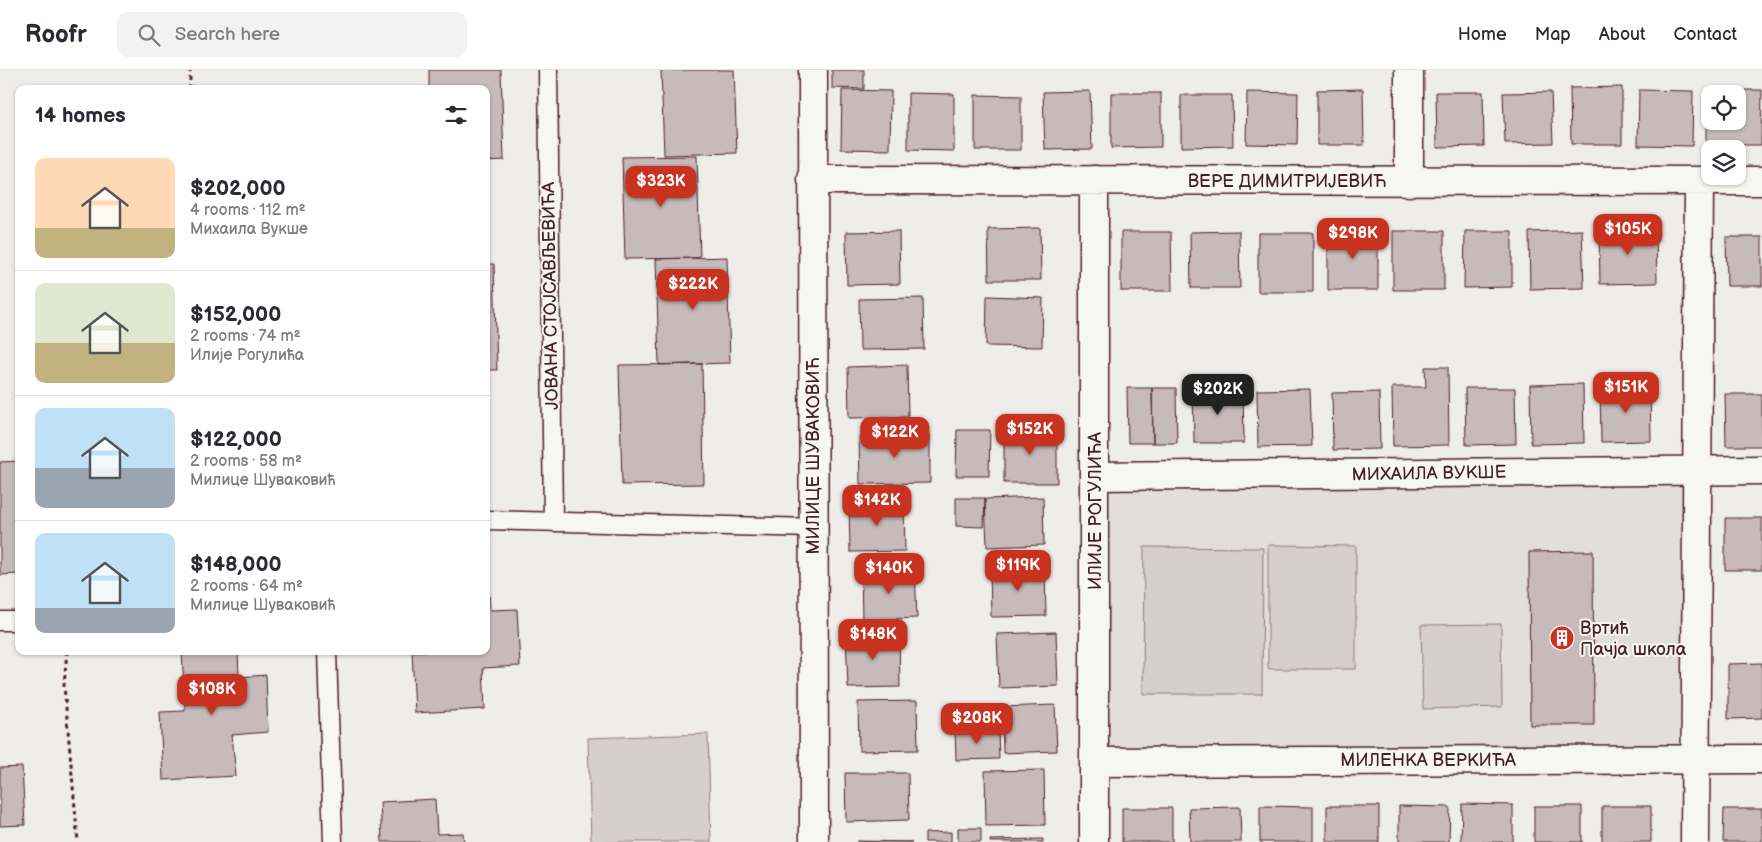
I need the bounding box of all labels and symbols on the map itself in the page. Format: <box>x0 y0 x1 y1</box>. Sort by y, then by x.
pin: $323K <box>626 166 696 208</box>
street label: ВЕРЕ ДИМИТРИЈЕВИЋ <box>1188 171 1386 192</box>
street label: ЈОВАНА СТОЈСАВЉЕВИЋА <box>538 182 563 410</box>
pin: $105K <box>1593 214 1663 256</box>
pin: $298K <box>1318 218 1388 260</box>
pin: $222K <box>658 268 728 311</box>
street label: МИЛИЦЕ ШУВАКОВИЋ <box>803 357 824 554</box>
pin: $151K <box>1591 372 1661 414</box>
pin: $202K <box>1183 374 1253 416</box>
pin: $152K <box>995 414 1065 456</box>
pin: $122K <box>860 416 930 459</box>
street label: ИЛИЈЕ РОГУЛИЋА <box>1085 432 1106 590</box>
street label: МИХАИЛА ВУКШЕ <box>1352 462 1507 485</box>
pin: $142K <box>842 484 912 527</box>
pin: $119K <box>983 550 1053 592</box>
pin: $140K <box>854 552 924 595</box>
pin: $148K <box>838 618 908 661</box>
place label: Вртић Пачја школа <box>1580 618 1687 660</box>
building icon: Вртић Пачја школа <box>1549 625 1575 651</box>
pin: $108K <box>177 674 247 716</box>
pin: $208K <box>942 702 1012 745</box>
street label: МИЛЕНКА ВЕРКИЋА <box>1340 750 1516 771</box>

